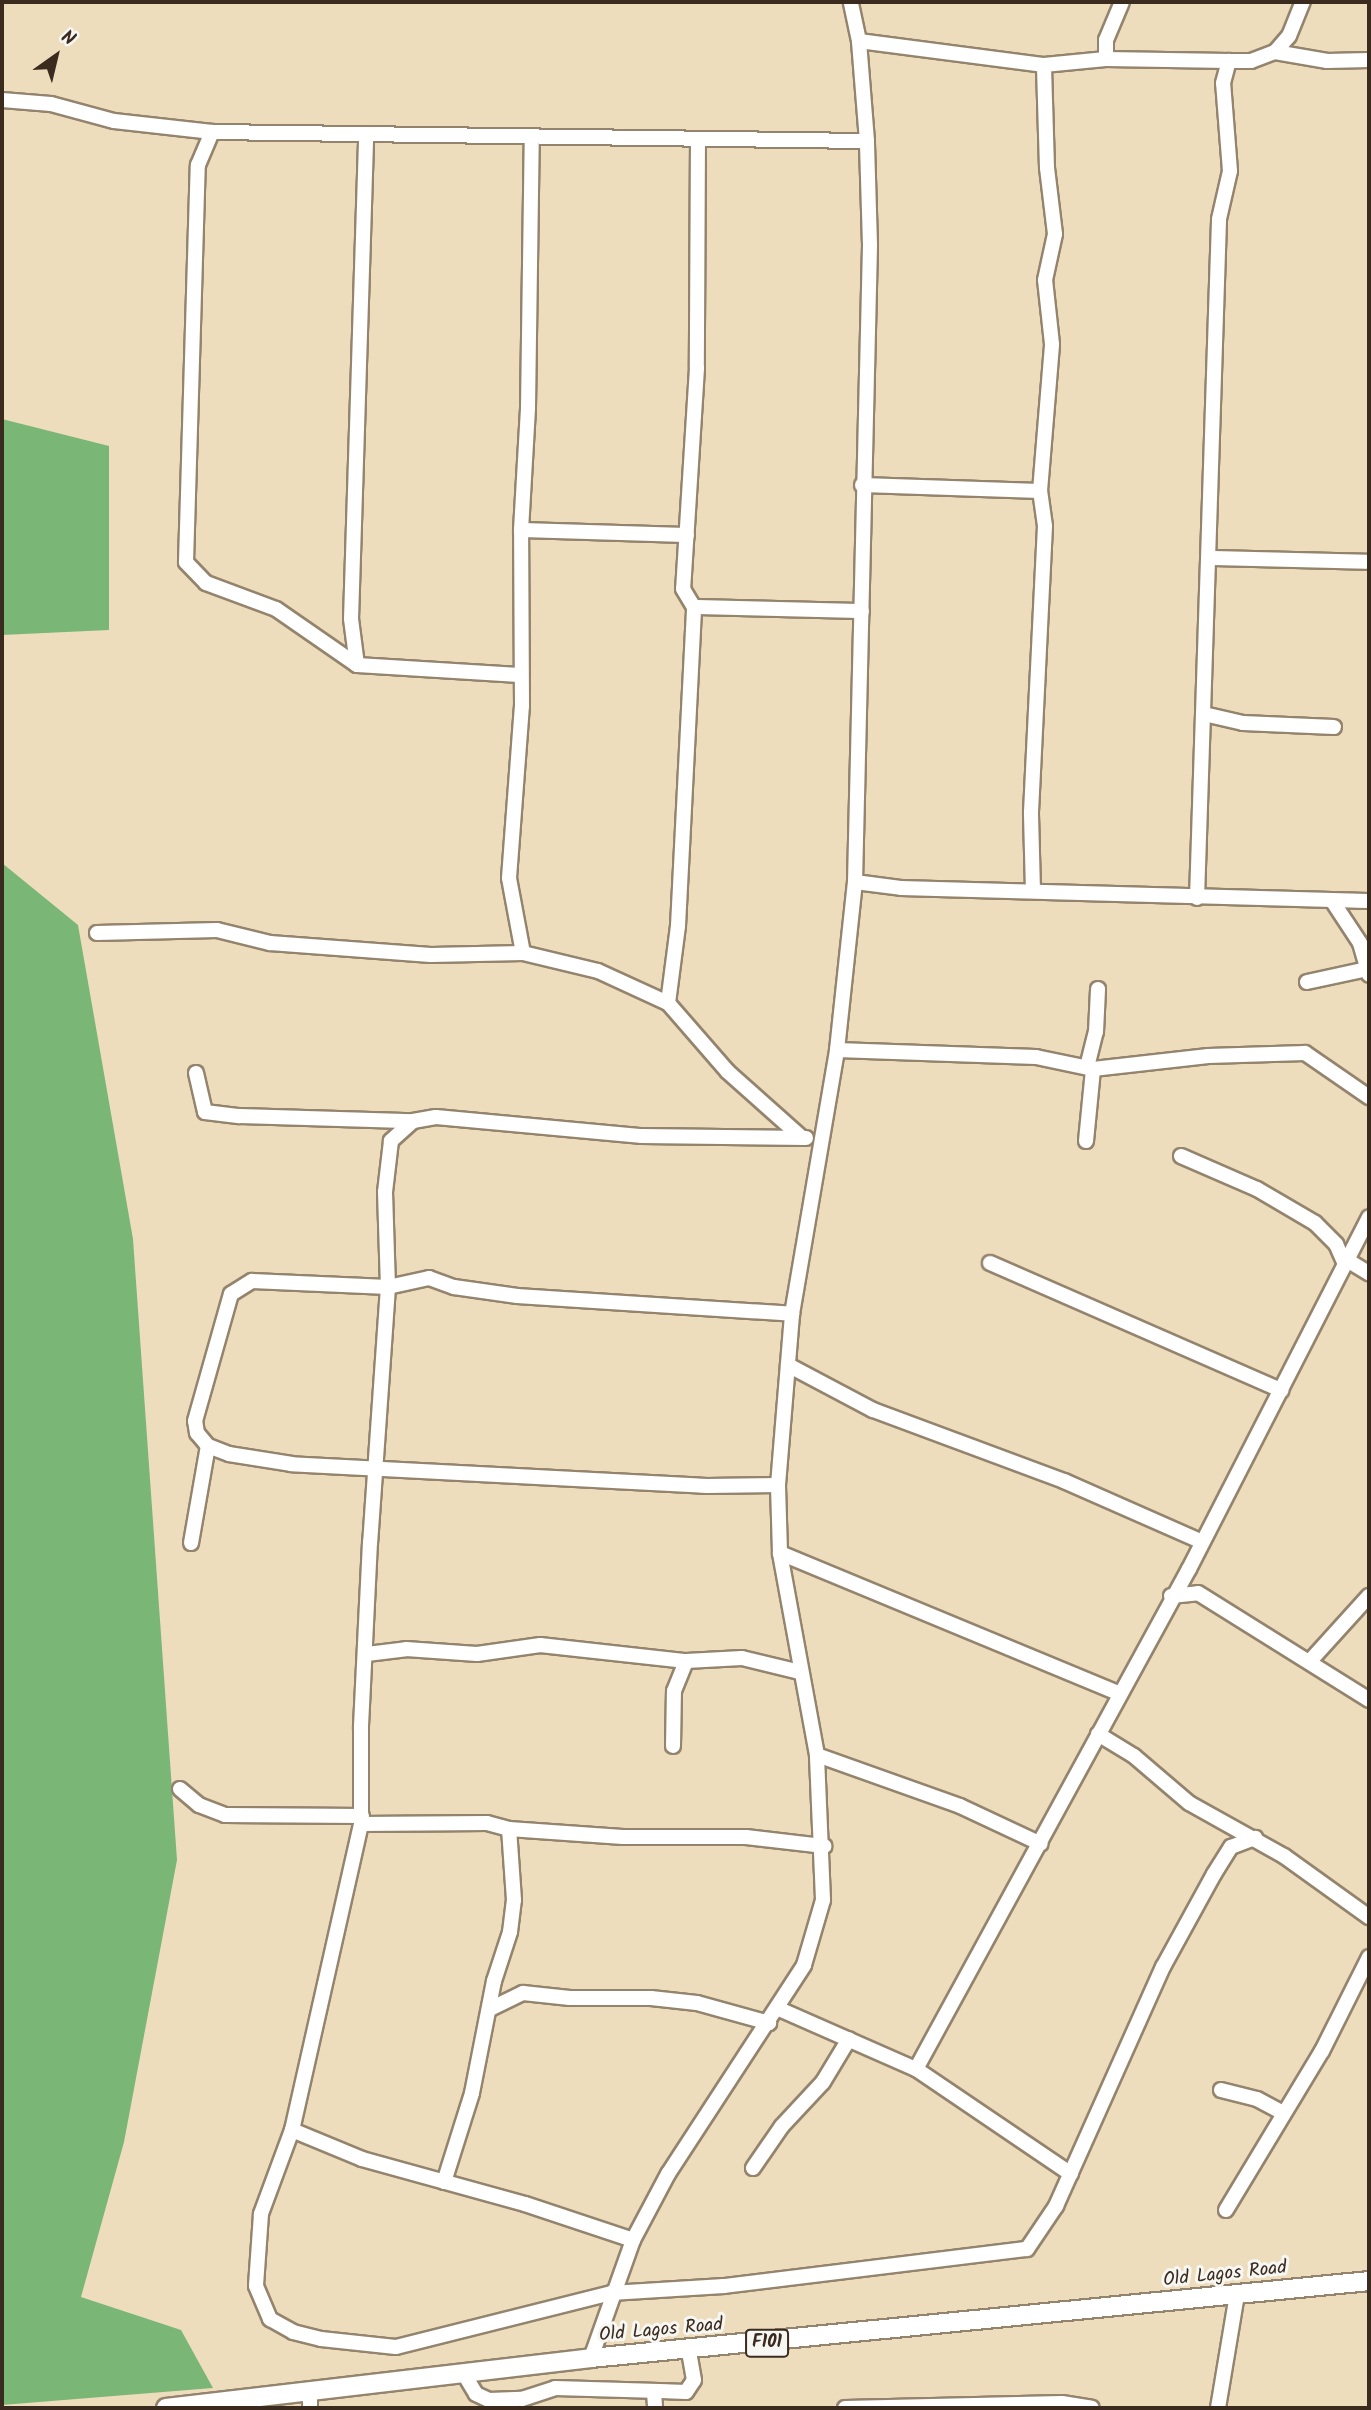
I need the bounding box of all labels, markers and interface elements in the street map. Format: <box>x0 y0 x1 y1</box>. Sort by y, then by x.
north arrow <box>21 21 91 91</box>
text: N <box>54 23 81 54</box>
street label: Old Lagos Road <box>1162 2257 1288 2293</box>
street label: Old Lagos Road <box>598 2314 724 2348</box>
road number: F101 <box>744 2328 790 2358</box>

